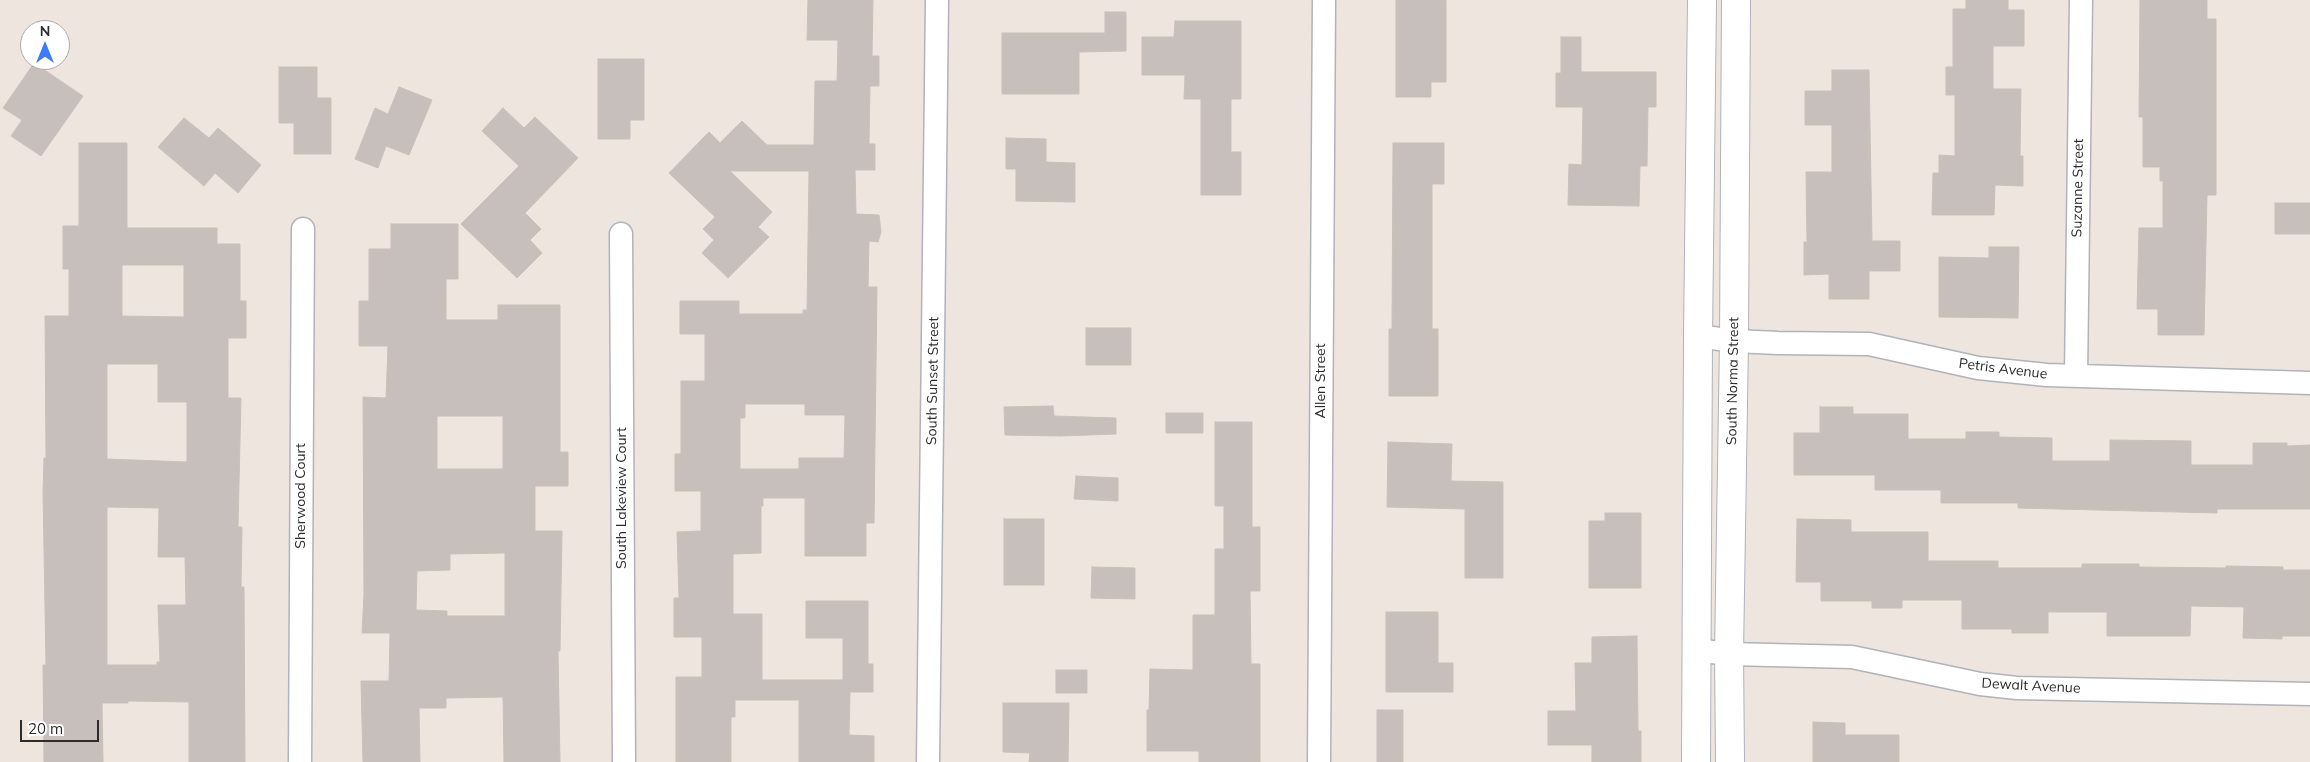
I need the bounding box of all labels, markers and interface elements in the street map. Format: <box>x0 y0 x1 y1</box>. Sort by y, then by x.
north arrow <box>20 20 70 70</box>
text: N <box>40 22 50 40</box>
street label: Suzanne Street <box>2069 138 2087 238</box>
street label: South Sunset Street <box>923 317 943 445</box>
street label: South Norma Street <box>1723 317 1743 445</box>
street label: Allen Street <box>1313 343 1329 419</box>
street label: Petris Avenue <box>1958 355 2048 383</box>
street label: South Lakeview Court <box>614 427 630 569</box>
street label: Sherwood Court <box>293 443 309 549</box>
street label: Dewalt Avenue <box>1981 675 2081 697</box>
scale bar <box>22 710 101 742</box>
text: 20 m <box>28 719 63 738</box>

